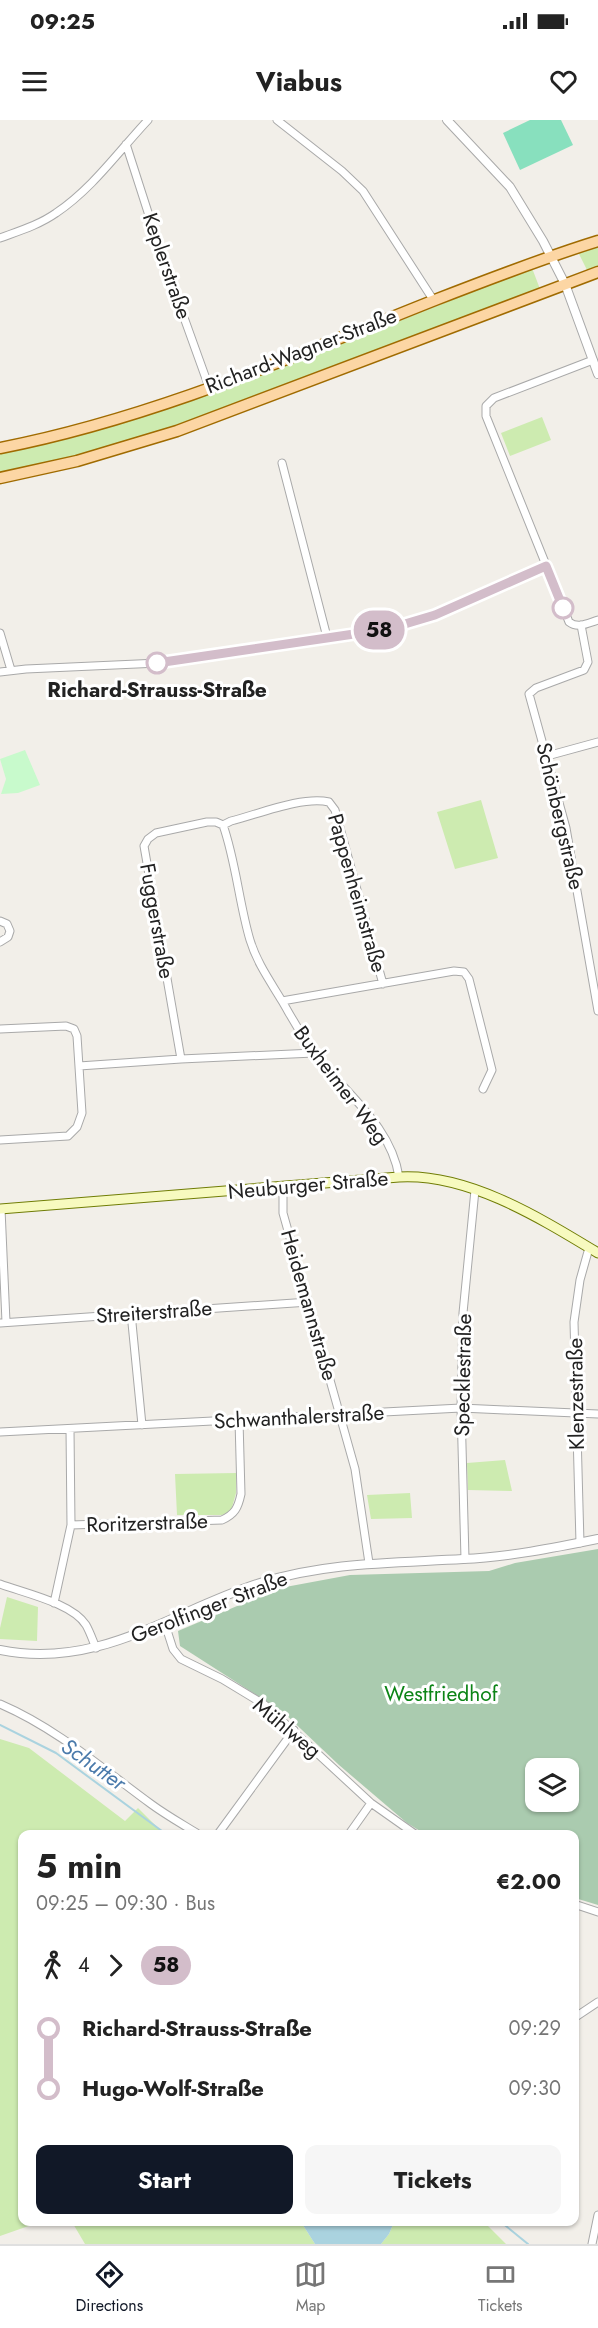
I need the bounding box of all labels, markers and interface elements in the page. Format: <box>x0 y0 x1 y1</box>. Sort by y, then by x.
text: 09:25 <box>30 5 95 37</box>
text: Viabus <box>256 62 342 101</box>
icon: menu <box>18 65 51 98</box>
icon: heart <box>547 65 580 98</box>
street label: Keplerstraße <box>135 209 199 323</box>
street label: Richard-Wagner-Straße <box>201 301 401 401</box>
unlabelled marker <box>552 597 574 619</box>
line badge: 58 <box>352 610 406 650</box>
text: 58 <box>366 615 392 645</box>
marker: Richard-Strauss-Straße <box>146 652 168 674</box>
place label: Richard-Strauss-Straße <box>47 675 267 705</box>
street label: Schönbergstraße <box>528 739 592 893</box>
street label: Pappenheimstraße <box>320 810 394 976</box>
street label: Fuggerstraße <box>132 861 182 981</box>
street label: Buxheimer Weg <box>286 1019 396 1151</box>
street label: Neuburger Straße <box>227 1163 390 1207</box>
street label: Heidemannstraße <box>273 1226 345 1384</box>
street label: Streiterstraße <box>95 1293 213 1331</box>
street label: Specklestraße <box>447 1313 479 1437</box>
street label: Klenzestraße <box>560 1337 592 1450</box>
street label: Schwanthalerstraße <box>213 1398 385 1436</box>
street label: Roritzerstraße <box>86 1506 209 1540</box>
street label: Gerolfinger Straße <box>126 1563 292 1651</box>
park label: Westfriedhof <box>384 1679 499 1709</box>
street label: Mühlweg <box>246 1691 328 1765</box>
water label: Schutter <box>55 1730 134 1799</box>
map controls <box>525 1758 579 1812</box>
button: layers <box>525 1758 579 1812</box>
text: 5 min <box>36 1843 122 1890</box>
text: €2.00 <box>496 1865 561 1897</box>
text: 09:25 – 09:30 · Bus <box>36 1889 215 1918</box>
icon: walk <box>36 1949 69 1982</box>
icon: forward <box>99 1949 132 1982</box>
text: 58 <box>153 1950 179 1980</box>
text: 4 <box>78 1951 90 1980</box>
text: Richard-Strauss-Straße <box>82 2012 312 2044</box>
text: 09:29 <box>509 2014 561 2043</box>
text: Hugo-Wolf-Straße <box>82 2072 264 2104</box>
text: 09:30 <box>509 2074 561 2103</box>
button: Start <box>36 2145 293 2214</box>
button: Tickets <box>305 2145 561 2214</box>
tab: Directions <box>75 2258 143 2317</box>
tab: Map <box>294 2258 327 2317</box>
tab: Tickets <box>478 2258 523 2317</box>

